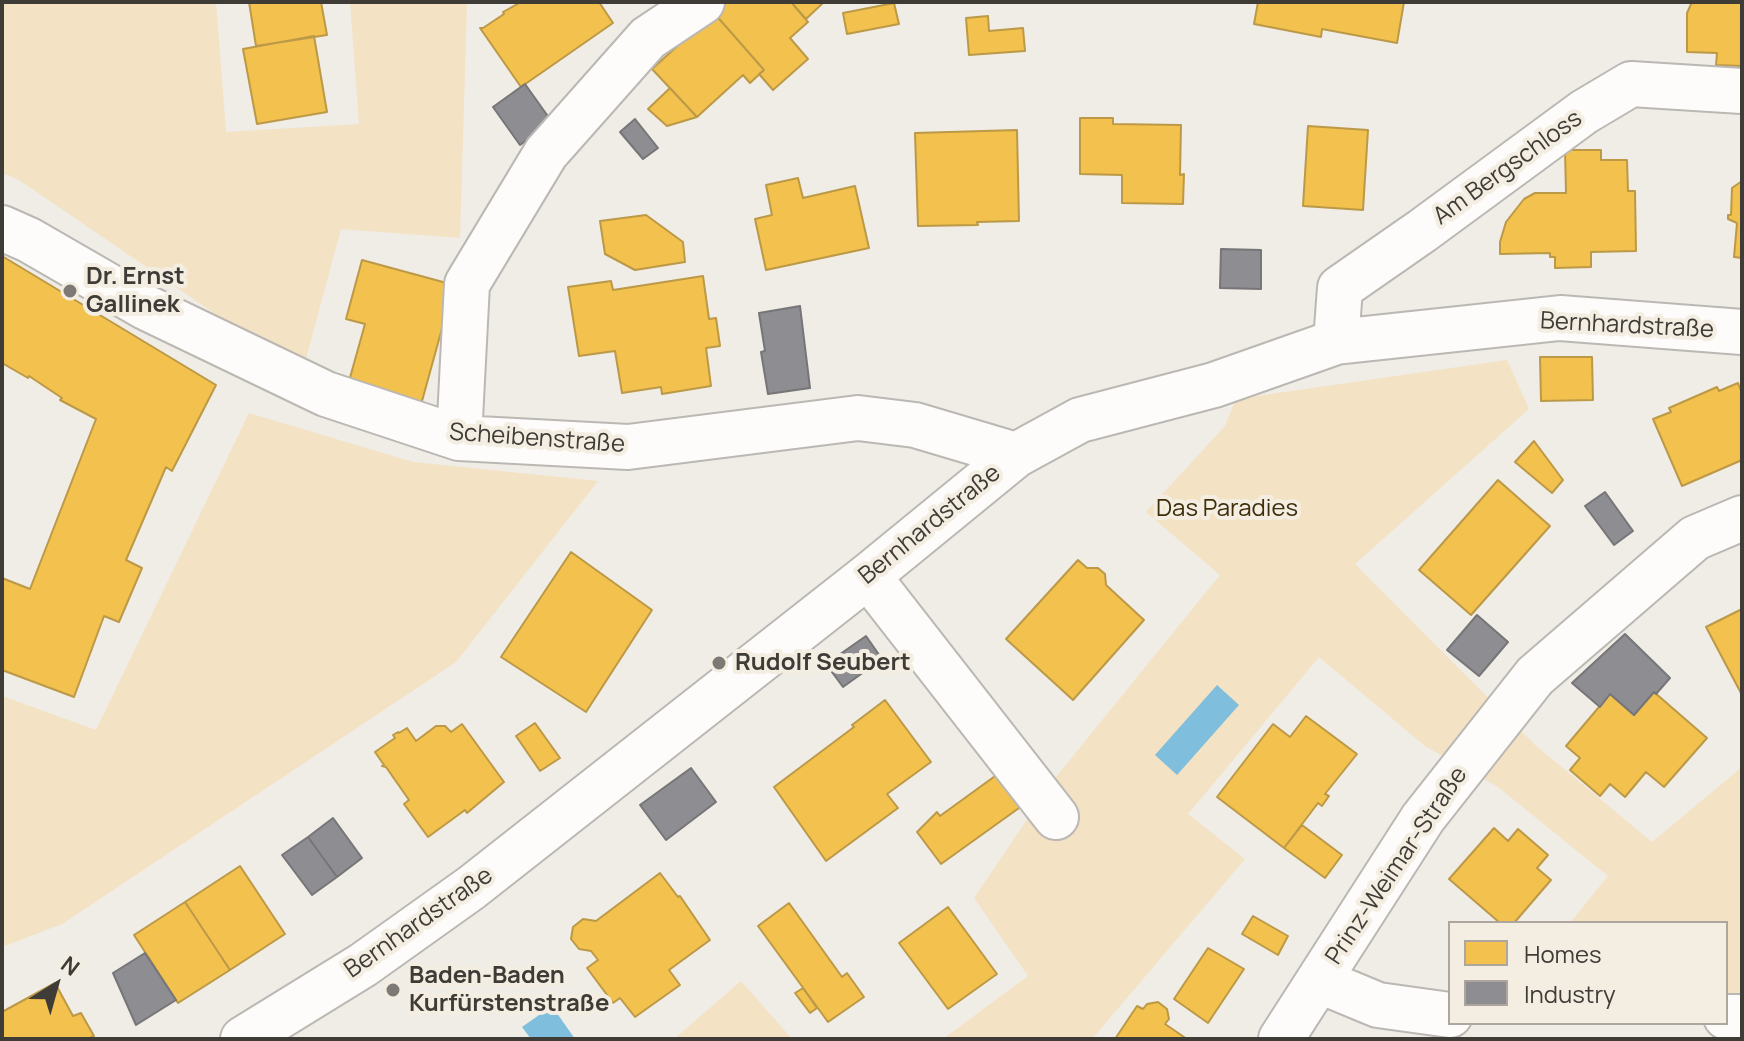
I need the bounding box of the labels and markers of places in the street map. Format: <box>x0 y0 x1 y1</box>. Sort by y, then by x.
place label: Dr. Ernst Gallinek <box>86 263 185 319</box>
marker: Dr. Ernst Gallinek <box>61 282 79 300</box>
place label: Rudolf Seubert <box>735 649 911 677</box>
marker: Rudolf Seubert <box>710 654 728 672</box>
place label: Baden-Baden Kurfürstenstraße <box>409 962 609 1018</box>
marker: Baden-Baden Kurfürstenstraße <box>384 981 402 999</box>

